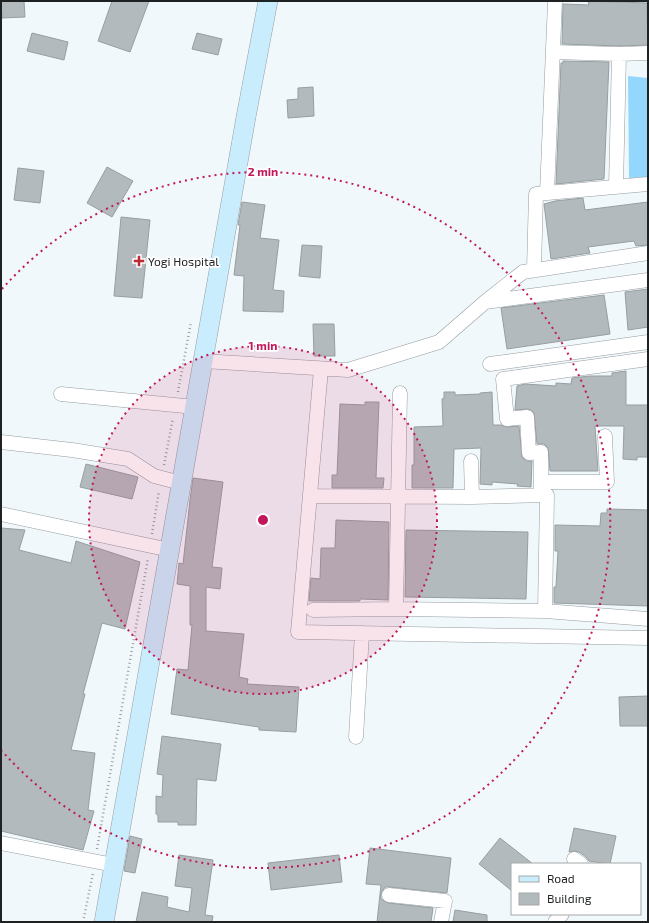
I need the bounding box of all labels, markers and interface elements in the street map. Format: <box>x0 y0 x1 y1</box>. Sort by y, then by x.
text: 2 min <box>248 164 278 178</box>
place label: Yogi Hospital <box>148 254 219 268</box>
marker: Yogi Hospital <box>133 255 145 267</box>
text: 1 min <box>249 338 277 352</box>
centre of rings <box>256 513 270 527</box>
legend <box>511 863 641 915</box>
text: Road <box>547 871 575 885</box>
text: Building <box>547 891 592 905</box>

